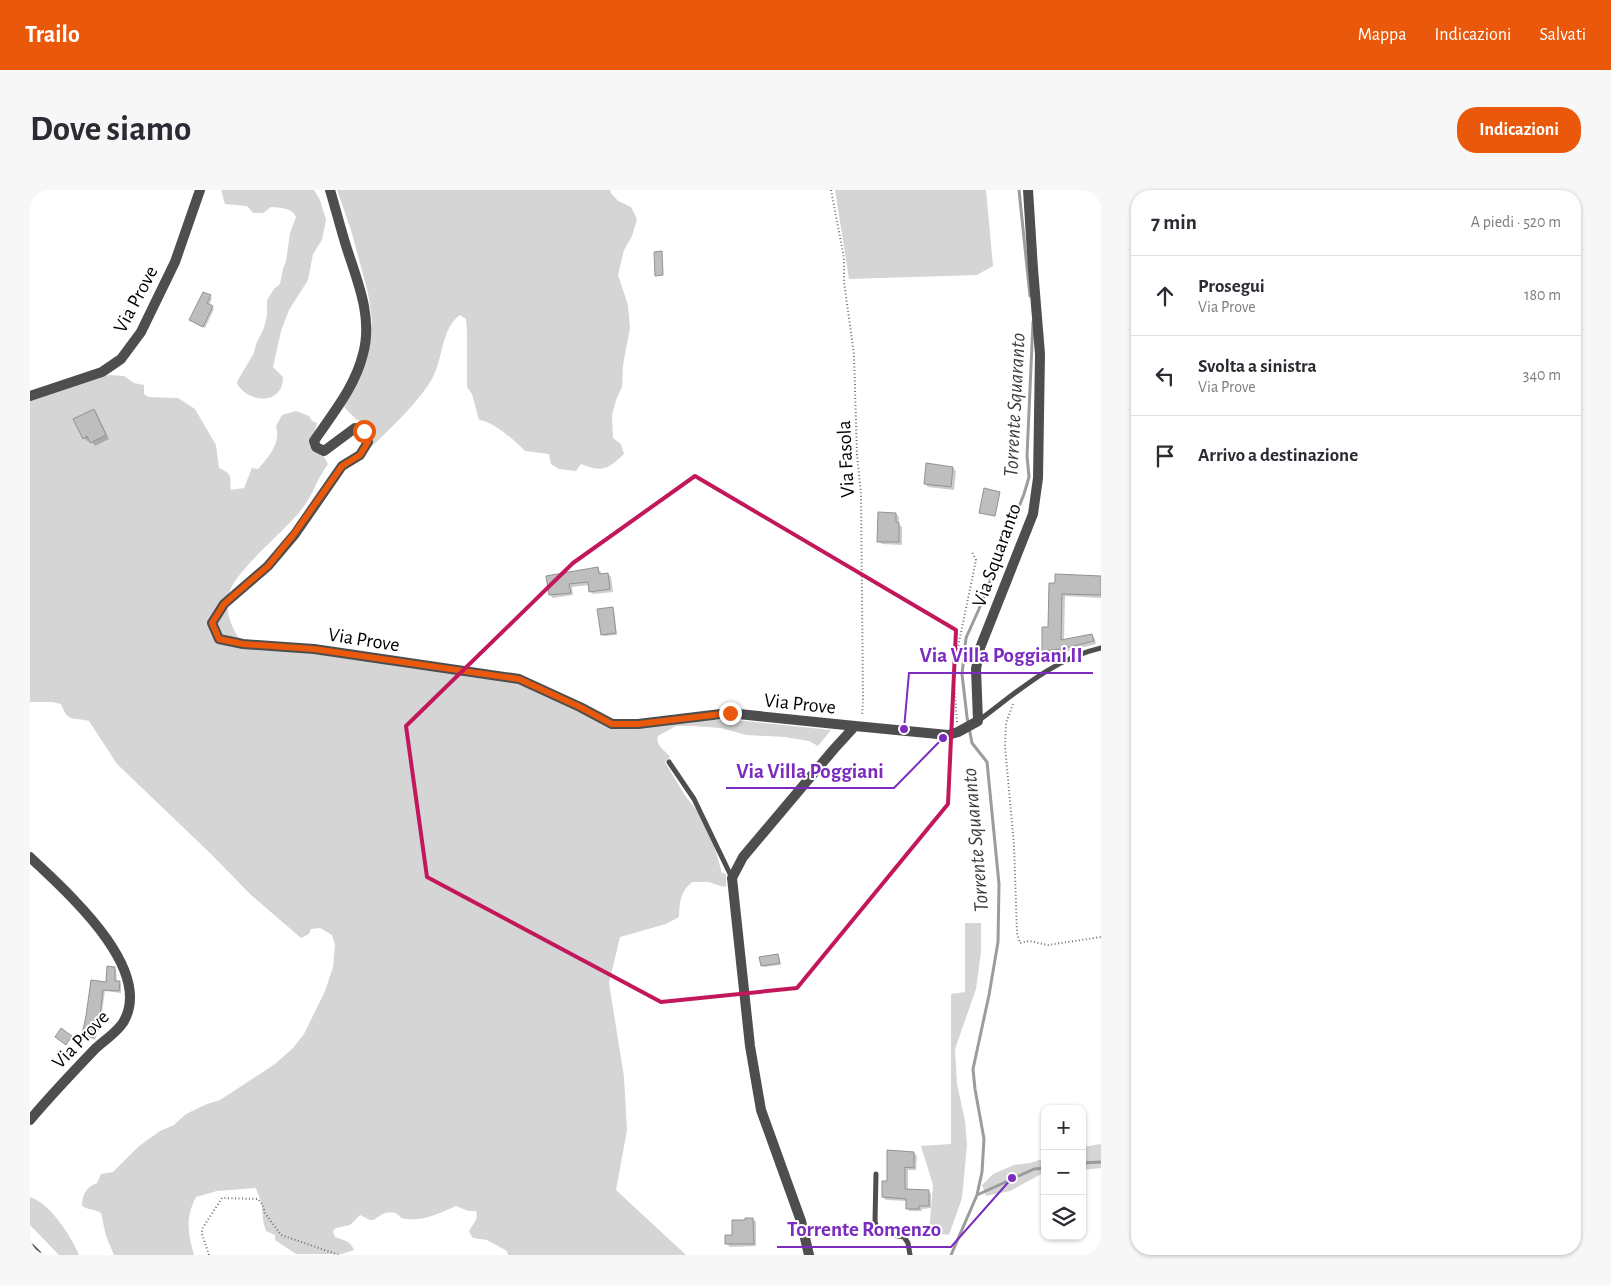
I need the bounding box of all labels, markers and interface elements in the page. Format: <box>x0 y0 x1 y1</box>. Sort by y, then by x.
text: Trailo <box>25 23 80 47</box>
text: Mappa <box>1358 26 1407 44</box>
text: Indicazioni <box>1435 26 1511 44</box>
text: Salvati <box>1539 26 1586 44</box>
button: Indicazioni <box>1457 107 1581 153</box>
text: Dove siamo <box>30 112 191 147</box>
text: 7 min <box>1151 212 1197 233</box>
text: A piedi · 520 m <box>1471 214 1561 230</box>
street label: Via Prove <box>110 263 162 336</box>
text: Prosegui <box>1198 277 1265 296</box>
icon: ahead <box>1151 282 1179 310</box>
text: 180 m <box>1524 287 1561 303</box>
text: Via Prove <box>1198 299 1256 315</box>
water label: Torrente Squaranto <box>1000 332 1029 478</box>
text: Svolta a sinistra <box>1198 357 1317 376</box>
icon: left <box>1151 362 1179 390</box>
text: 340 m <box>1523 367 1561 383</box>
text: Via Prove <box>1198 379 1256 395</box>
route start <box>353 420 376 443</box>
street label: Via Fasola <box>834 420 858 498</box>
icon: arrive <box>1151 442 1179 470</box>
text: Arrivo a destinazione <box>1198 446 1358 465</box>
street label: Via Squaranto <box>969 501 1025 610</box>
street label: Via Prove <box>327 624 401 656</box>
callout: Via Villa Poggiani II <box>909 637 1093 673</box>
text: Via Villa Poggiani II <box>919 645 1083 666</box>
street label: Via Prove <box>763 690 837 718</box>
route end <box>719 702 742 725</box>
callout: Via Villa Poggiani <box>726 752 894 788</box>
text: Via Villa Poggiani <box>736 761 884 782</box>
water label: Torrente Squaranto <box>959 767 992 913</box>
street label: Via Prove <box>48 1007 113 1073</box>
map controls <box>1041 1105 1086 1240</box>
button: + <box>1041 1105 1086 1150</box>
button: − <box>1041 1150 1086 1195</box>
button: layers <box>1041 1195 1086 1240</box>
callout: Torrente Romenzo <box>777 1211 951 1247</box>
text: Torrente Romenzo <box>787 1219 941 1240</box>

